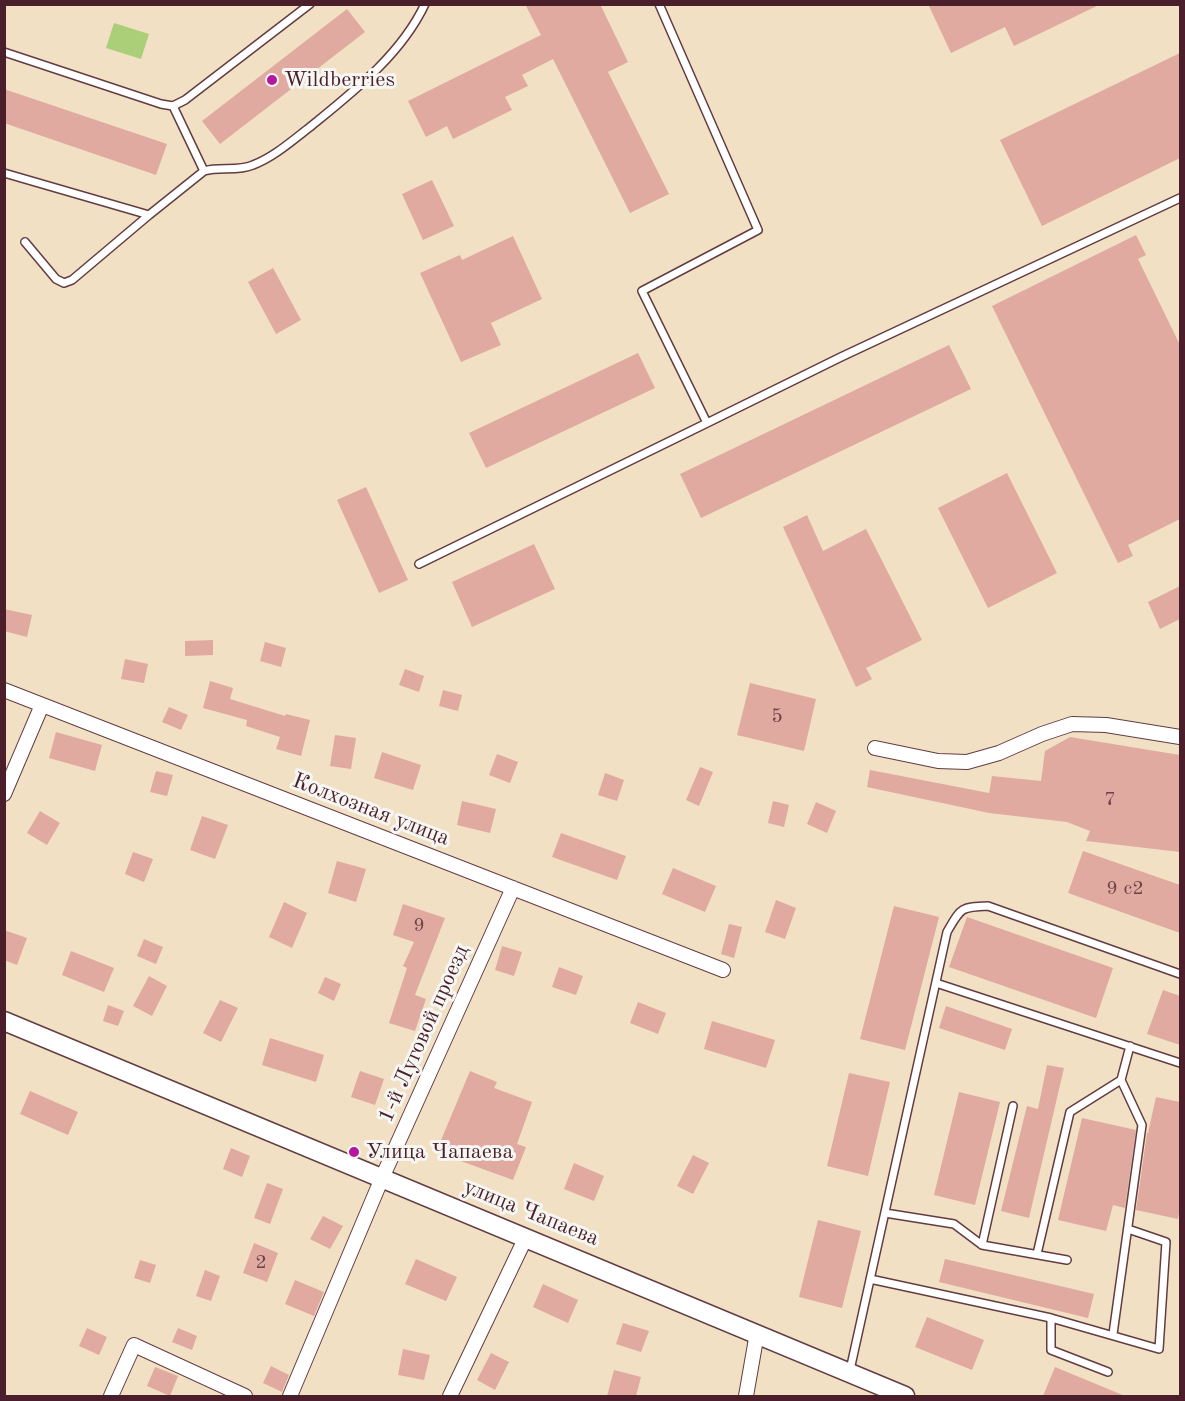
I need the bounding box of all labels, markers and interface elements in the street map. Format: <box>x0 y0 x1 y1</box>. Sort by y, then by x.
place label: Wildberries <box>284 67 395 93</box>
marker: Wildberries <box>265 73 279 87</box>
house number: 5 <box>771 705 783 729</box>
street label: Колхозная улица <box>289 768 453 852</box>
house number: 7 <box>1104 788 1116 812</box>
house number: 9 с2 <box>1106 877 1144 901</box>
house number: 9 <box>413 914 425 938</box>
street label: 1-й Луговой проезд <box>373 941 475 1127</box>
place label: Улица Чапаева <box>366 1139 513 1165</box>
marker: Улица Чапаева <box>347 1145 361 1159</box>
street label: улица Чапаева <box>459 1174 603 1252</box>
house number: 2 <box>255 1251 267 1275</box>

